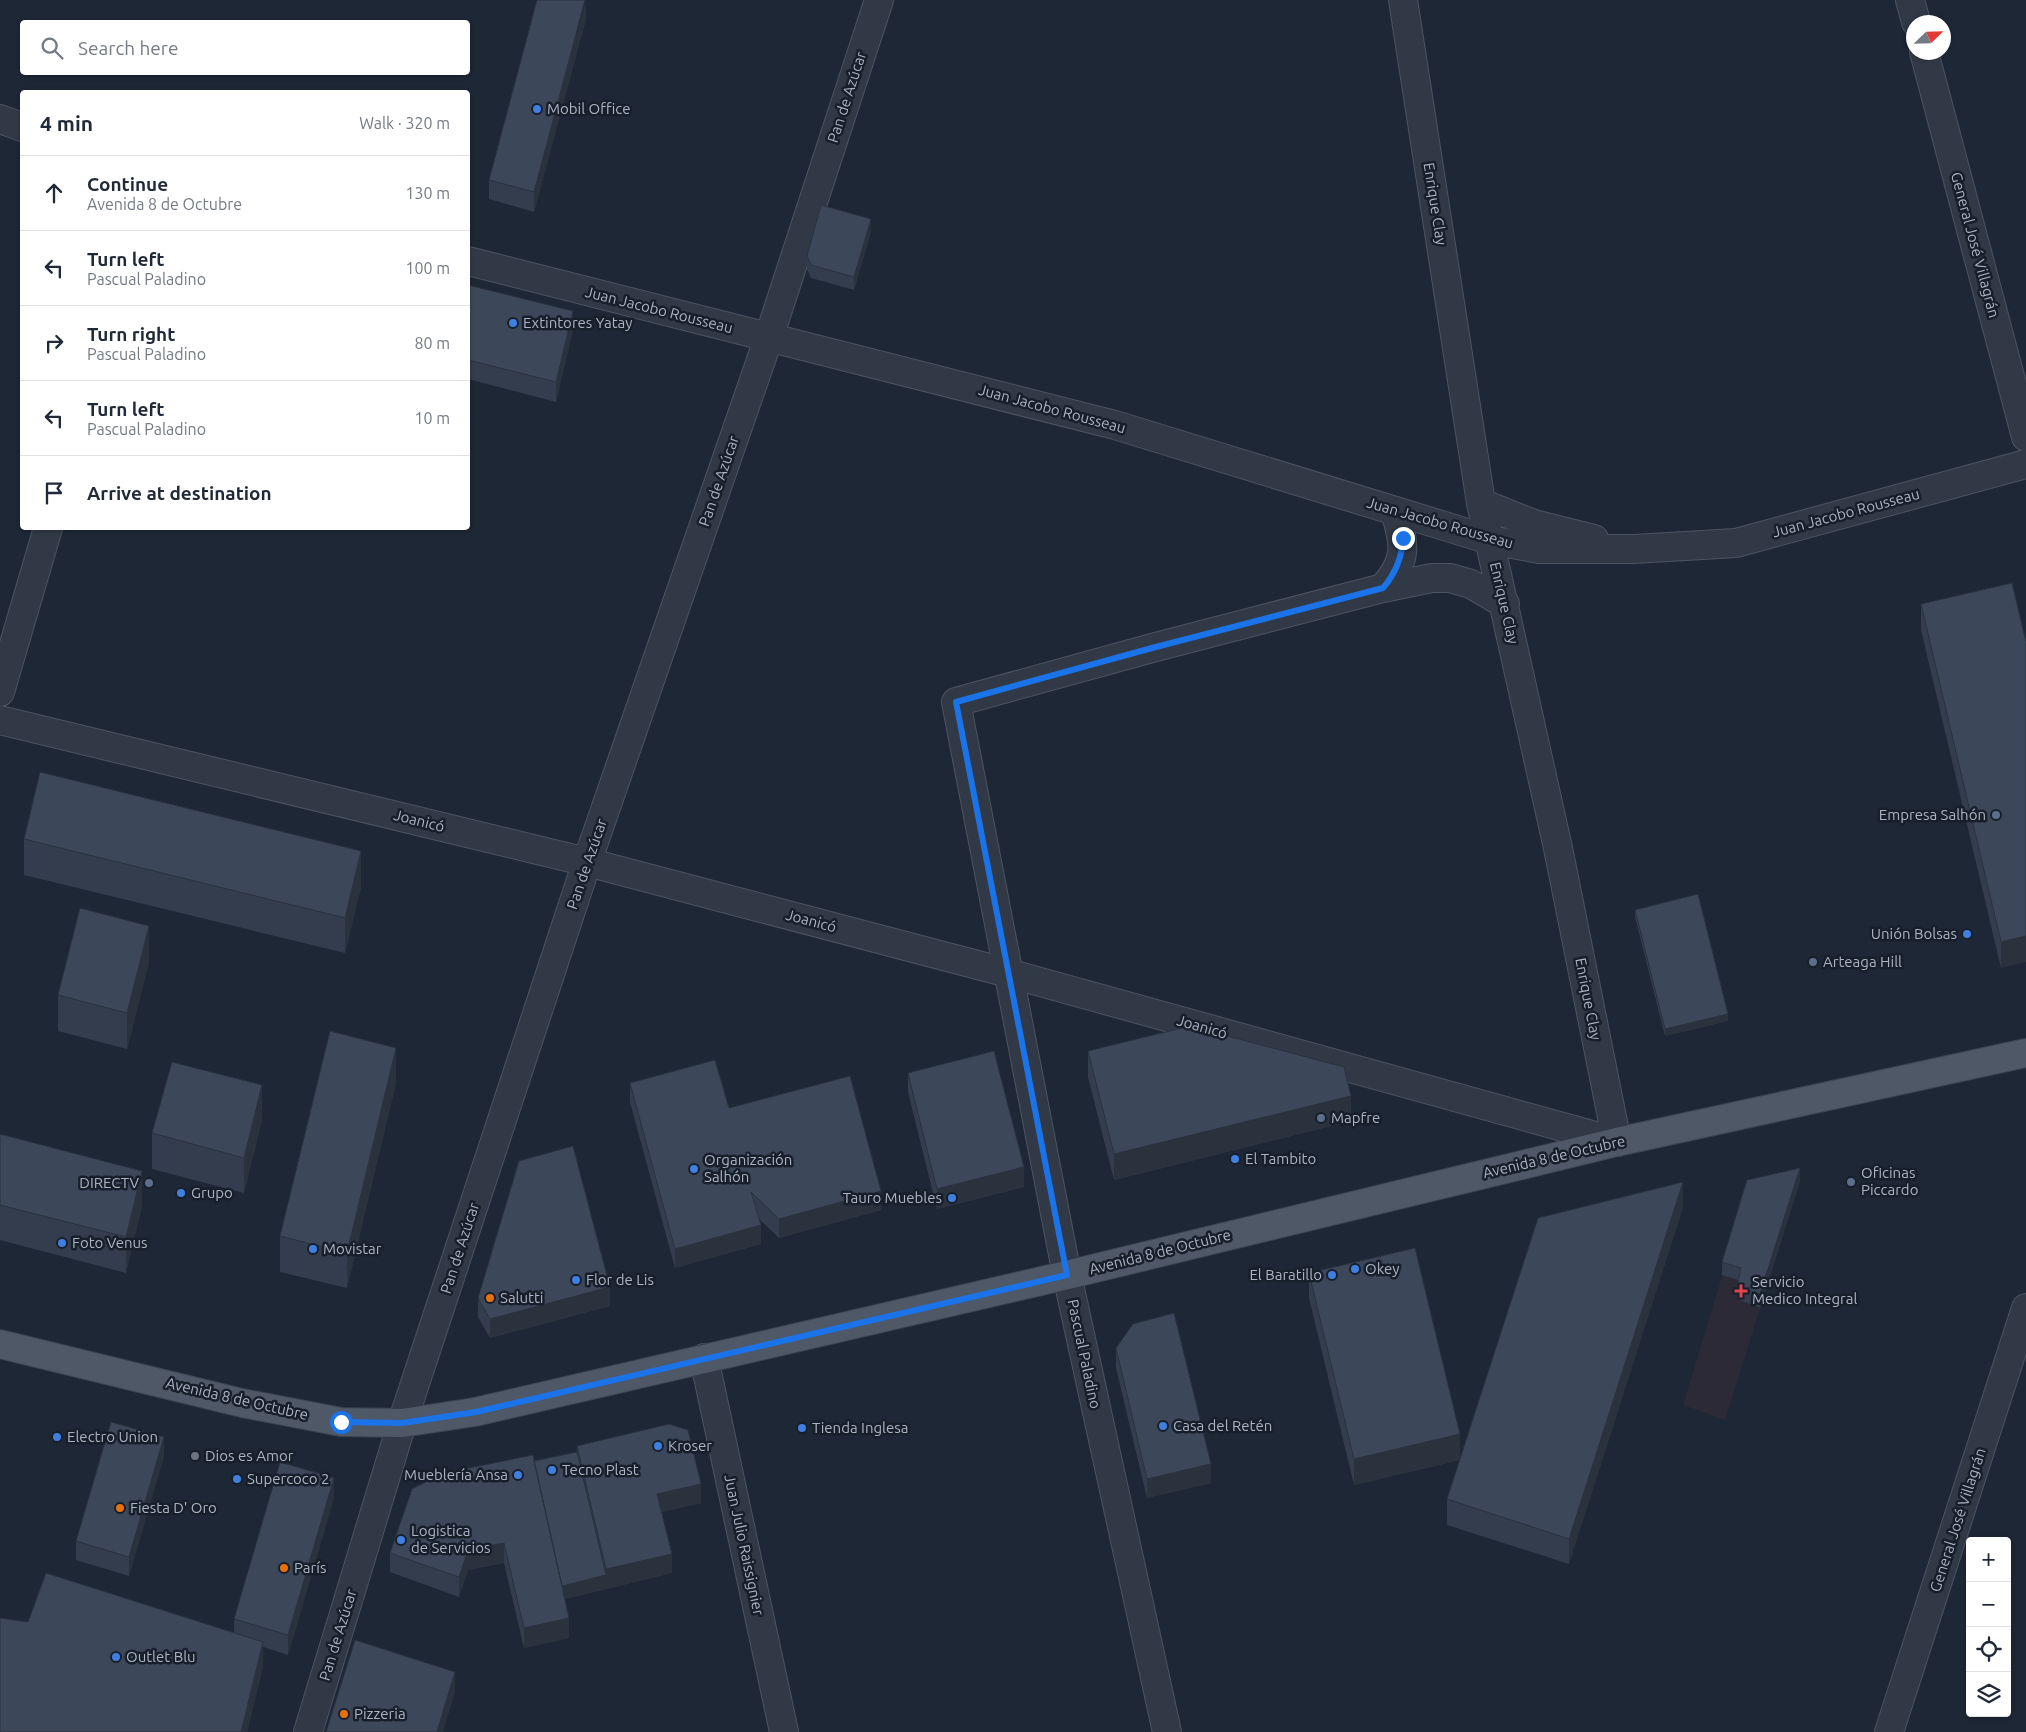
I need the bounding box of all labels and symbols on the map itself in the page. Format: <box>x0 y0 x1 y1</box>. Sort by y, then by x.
north arrow <box>1906 15 1951 60</box>
street label: Pan de Azúcar <box>824 49 869 145</box>
place label: Mobil Office <box>547 100 631 117</box>
marker: Mobil Office <box>531 103 543 115</box>
street label: Enrique Clay <box>1421 161 1450 246</box>
street label: General José Villagrán <box>1948 170 2003 320</box>
street label: Juan Jacobo Rousseau <box>583 283 735 336</box>
place label: Extintores Yatay <box>523 314 632 331</box>
marker: Extintores Yatay <box>507 317 519 329</box>
street label: Juan Jacobo Rousseau <box>977 381 1128 436</box>
street label: Pan de Azúcar <box>695 433 742 528</box>
street label: Juan Jacobo Rousseau <box>1770 485 1921 540</box>
street label: Juan Jacobo Rousseau <box>1365 493 1515 552</box>
route end <box>1392 527 1415 550</box>
street label: Enrique Clay <box>1487 560 1522 645</box>
street label: Joanicó <box>392 806 446 835</box>
place label: Empresa Salhón <box>1879 806 1986 823</box>
marker: Empresa Salhón <box>1990 809 2002 821</box>
street label: Pan de Azúcar <box>563 816 610 911</box>
street label: Joanicó <box>784 906 838 935</box>
place label: Unión Bolsas <box>1871 925 1957 942</box>
marker: Unión Bolsas <box>1961 928 1973 940</box>
place label: Arteaga Hill <box>1823 953 1902 970</box>
street label: Enrique Clay <box>1572 956 1605 1041</box>
marker: Arteaga Hill <box>1807 956 1819 968</box>
street label: Joanicó <box>1175 1011 1229 1042</box>
place label: Mapfre <box>1331 1109 1380 1126</box>
marker: Mapfre <box>1315 1112 1327 1124</box>
street label: Avenida 8 de Octubre <box>1481 1132 1627 1181</box>
place label: El Tambito <box>1245 1150 1316 1167</box>
place label: Organización Salhón <box>704 1151 792 1185</box>
marker: El Tambito <box>1229 1153 1241 1165</box>
marker: Organización Salhón <box>688 1163 700 1175</box>
place label: Oficinas Piccardo <box>1861 1164 1918 1198</box>
place label: DIRECTV <box>79 1174 139 1191</box>
marker: Oficinas Piccardo <box>1845 1176 1857 1188</box>
marker: DIRECTV <box>143 1177 155 1189</box>
place label: Grupo <box>191 1184 233 1201</box>
marker: Grupo <box>175 1187 187 1199</box>
place label: Tauro Muebles <box>843 1189 942 1206</box>
marker: Tauro Muebles <box>946 1192 958 1204</box>
street label: Pan de Azúcar <box>437 1200 482 1296</box>
street label: Avenida 8 de Octubre <box>1087 1226 1233 1277</box>
place label: Foto Venus <box>72 1234 148 1251</box>
marker: Foto Venus <box>56 1237 68 1249</box>
place label: Movistar <box>323 1240 382 1257</box>
marker: Movistar <box>307 1243 319 1255</box>
place label: Okey <box>1365 1260 1399 1277</box>
marker: Okey <box>1349 1263 1361 1275</box>
place label: El Baratillo <box>1249 1266 1322 1283</box>
marker: El Baratillo <box>1326 1269 1338 1281</box>
place label: Flor de Lis <box>586 1271 654 1288</box>
place label: Servicio Medico Integral <box>1752 1273 1857 1307</box>
marker: Flor de Lis <box>570 1274 582 1286</box>
marker: Servicio Medico Integral <box>1734 1284 1748 1298</box>
place label: Salutti <box>500 1289 544 1306</box>
marker: Salutti <box>484 1292 496 1304</box>
street label: Pascual Paladino <box>1065 1298 1104 1410</box>
street label: Avenida 8 de Octubre <box>164 1374 310 1423</box>
route start <box>330 1411 353 1434</box>
place label: Casa del Retén <box>1173 1417 1272 1434</box>
place label: Tienda Inglesa <box>812 1419 909 1436</box>
marker: Casa del Retén <box>1157 1420 1169 1432</box>
marker: Tienda Inglesa <box>796 1422 808 1434</box>
place label: Electro Union <box>67 1428 158 1445</box>
marker: Electro Union <box>51 1431 63 1443</box>
place label: Kroser <box>668 1437 712 1454</box>
marker: Kroser <box>652 1440 664 1452</box>
street label: General José Villagrán <box>1926 1446 1989 1594</box>
place label: Dios es Amor <box>205 1447 294 1464</box>
marker: Dios es Amor <box>189 1450 201 1462</box>
place label: Tecno Plast <box>562 1461 639 1478</box>
marker: Tecno Plast <box>546 1464 558 1476</box>
place label: Mueblería Ansa <box>404 1466 508 1483</box>
marker: Mueblería Ansa <box>512 1469 524 1481</box>
place label: Supercoco 2 <box>247 1470 329 1487</box>
marker: Supercoco 2 <box>231 1473 243 1485</box>
street label: Juan Julio Raissignier <box>721 1473 768 1617</box>
place label: Fiesta D' Oro <box>130 1499 217 1516</box>
marker: Fiesta D' Oro <box>114 1502 126 1514</box>
place label: Logistica de Servicios <box>411 1522 491 1556</box>
marker: Logistica de Servicios <box>395 1534 407 1546</box>
place label: París <box>294 1559 326 1576</box>
marker: París <box>278 1562 290 1574</box>
street label: Pan de Azúcar <box>316 1587 360 1683</box>
place label: Outlet Blu <box>126 1648 196 1665</box>
marker: Outlet Blu <box>110 1651 122 1663</box>
place label: Pizzeria <box>354 1705 406 1722</box>
marker: Pizzeria <box>338 1708 350 1720</box>

